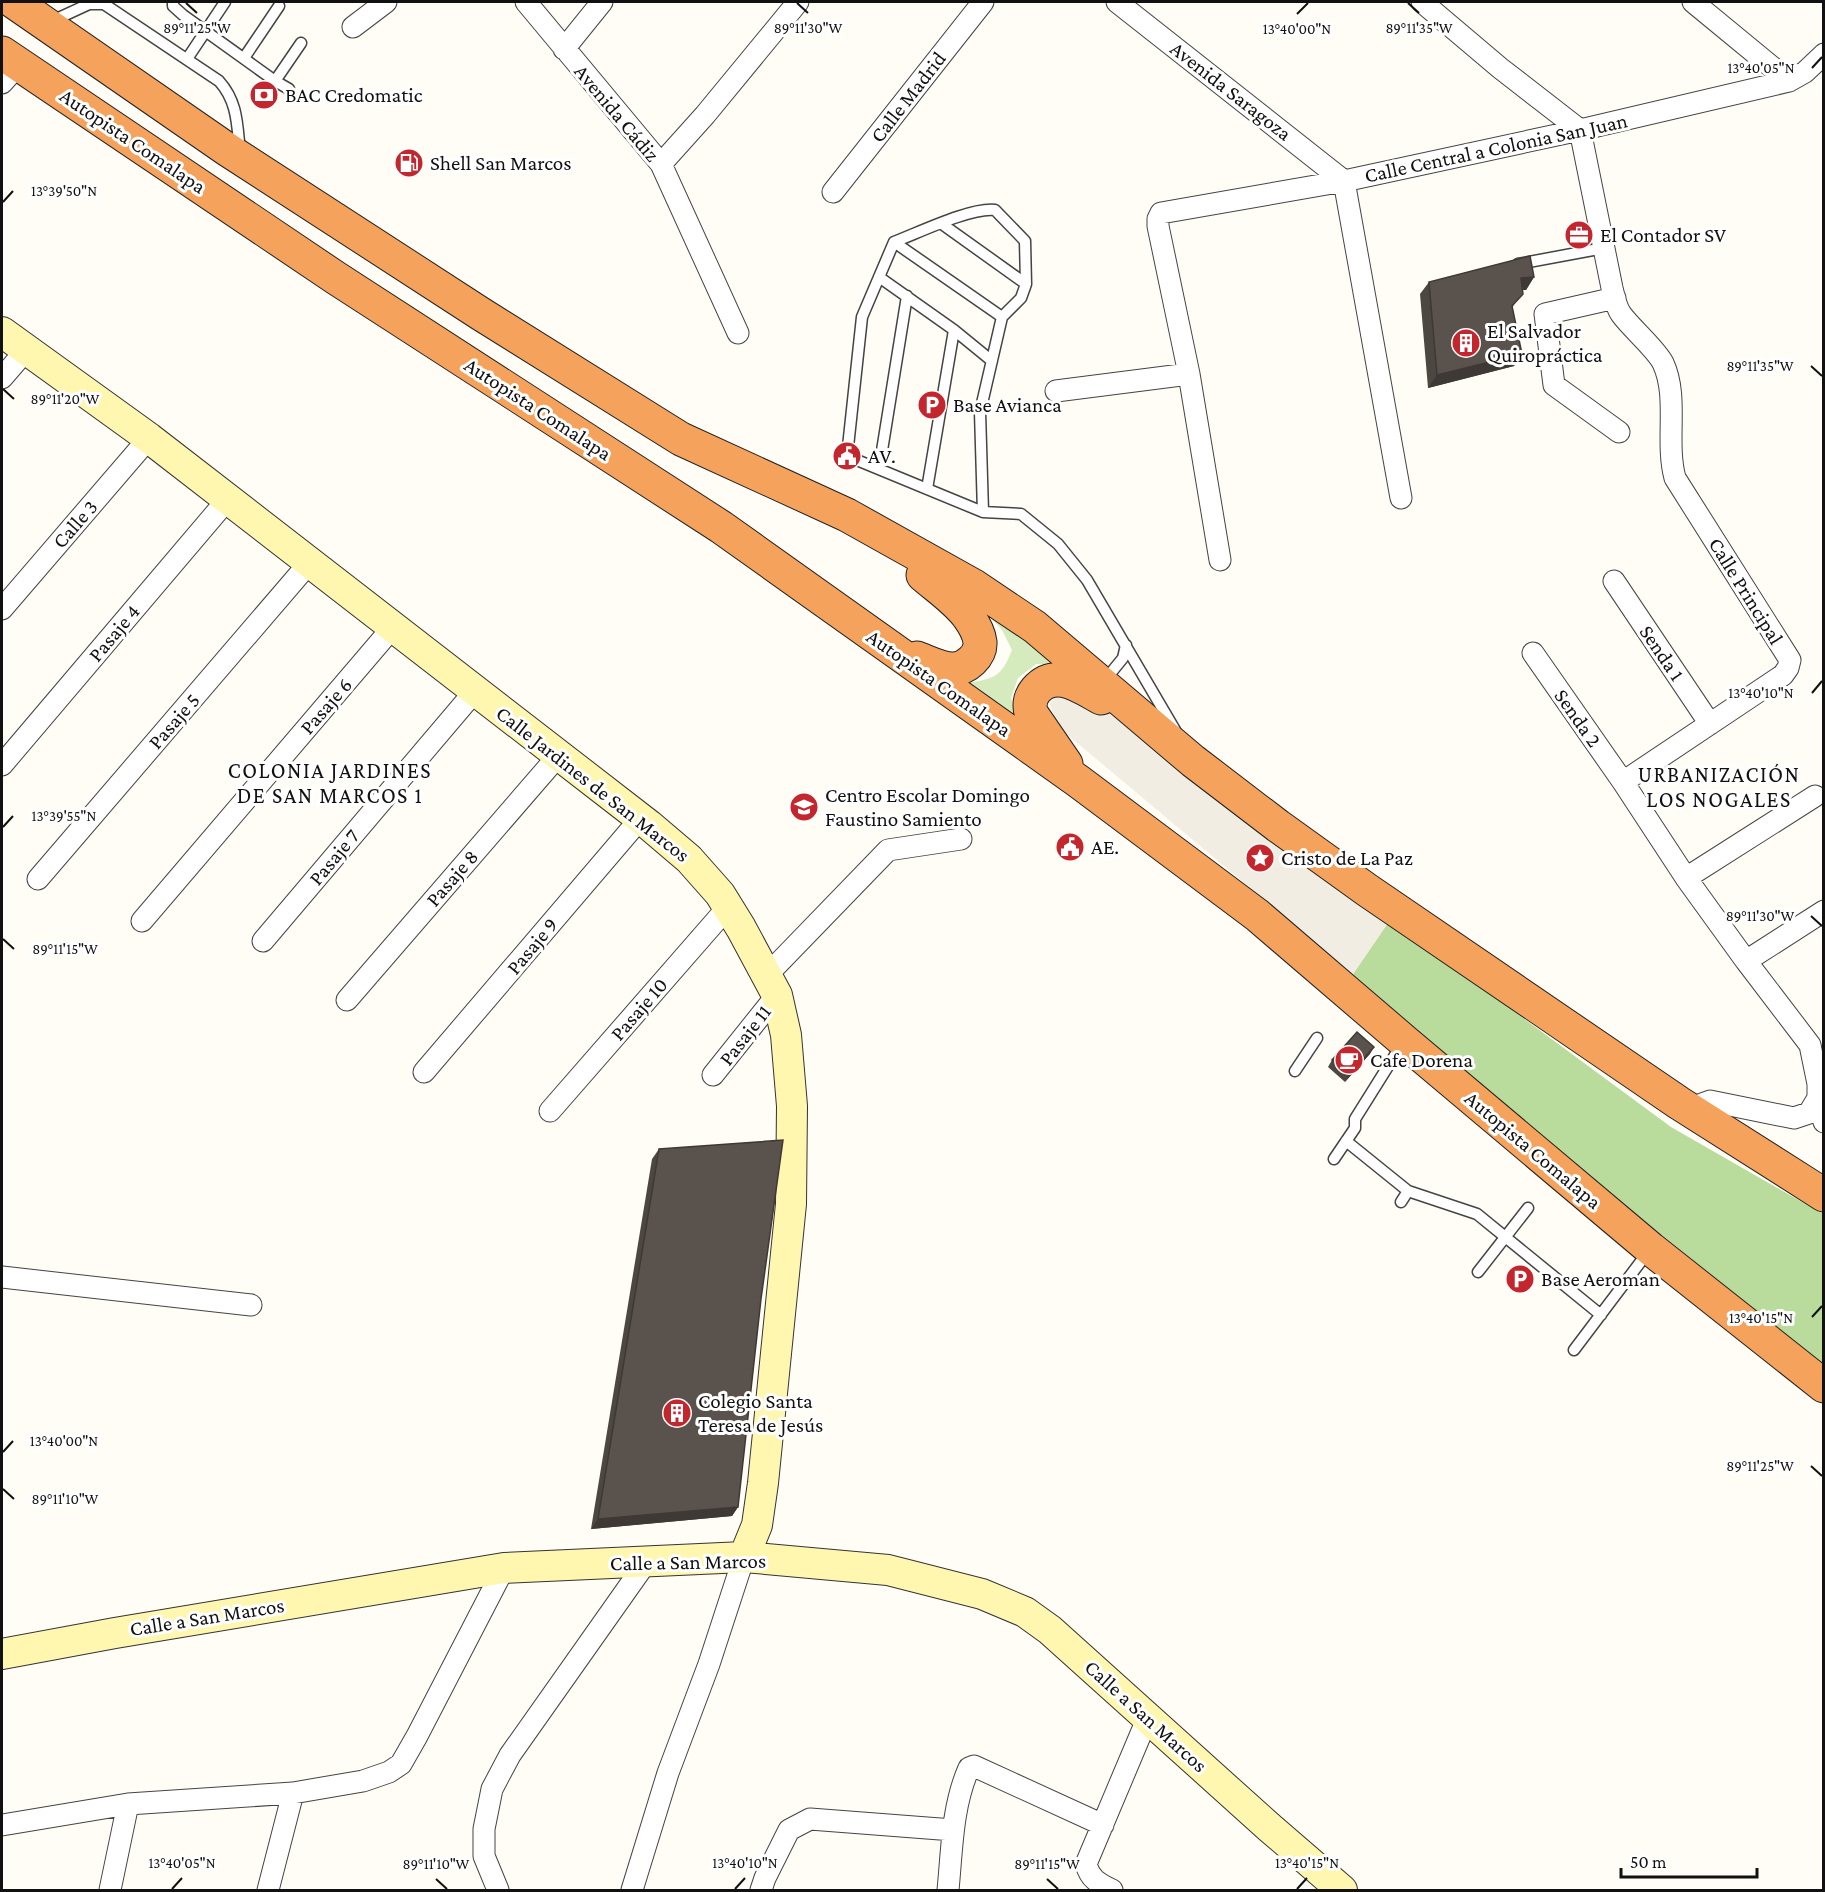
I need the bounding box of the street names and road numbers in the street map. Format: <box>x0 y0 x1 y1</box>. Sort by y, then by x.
street label: Avenida Saragoza <box>1166 36 1297 146</box>
street label: Calle Madrid <box>865 47 951 147</box>
street label: Avenida Cádiz <box>570 60 665 166</box>
street label: Autopista Comalapa <box>56 83 211 199</box>
street label: Calle Central a Colonia San Juan <box>1362 108 1630 188</box>
street label: Autopista Comalapa <box>460 352 616 466</box>
street label: Calle 3 <box>48 495 102 553</box>
street label: Calle Principal <box>1704 533 1788 649</box>
street label: Pasaje 4 <box>83 600 145 666</box>
street label: Senda 1 <box>1635 621 1689 685</box>
street label: Autopista Comalapa <box>862 624 1016 742</box>
street label: Pasaje 6 <box>295 673 357 739</box>
street label: Senda 2 <box>1550 684 1606 752</box>
street label: Pasaje 5 <box>143 688 205 754</box>
street label: Calle Jardines de San Marcos <box>492 701 694 867</box>
street label: Pasaje 7 <box>304 824 365 890</box>
street label: Pasaje 8 <box>421 845 483 911</box>
street label: Pasaje 9 <box>501 913 563 979</box>
street label: Pasaje 10 <box>605 973 673 1045</box>
street label: Pasaje 11 <box>714 1000 776 1070</box>
street label: Autopista Comalapa <box>1460 1086 1606 1214</box>
street label: Calle a San Marcos <box>610 1549 766 1575</box>
street label: Calle a San Marcos <box>128 1593 286 1641</box>
street label: Calle a San Marcos <box>1080 1655 1212 1777</box>

